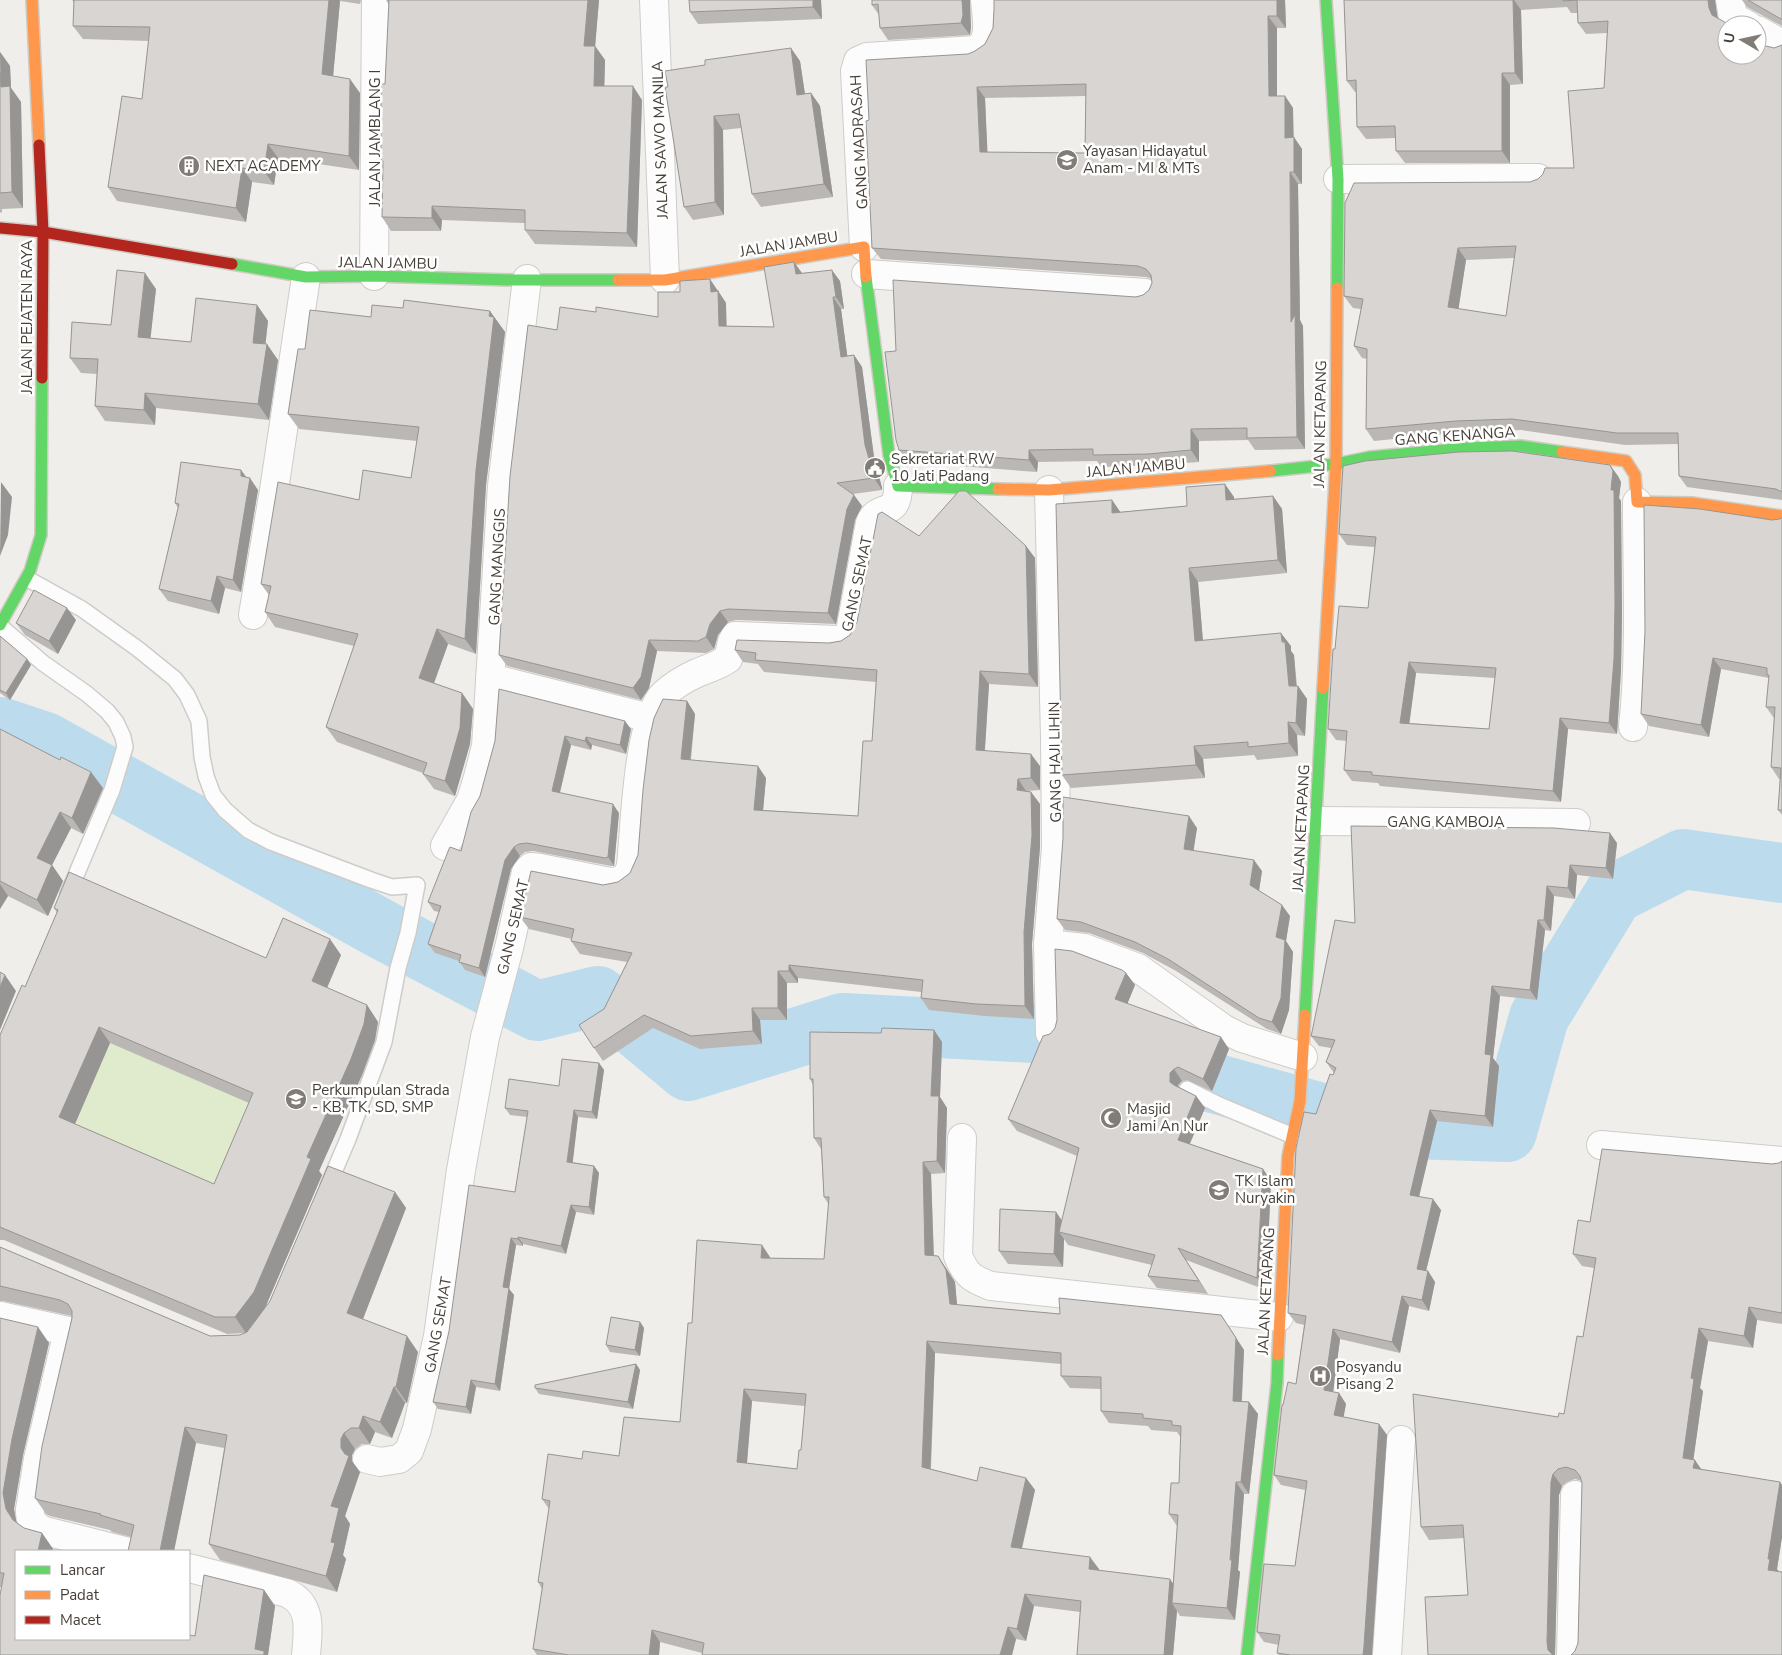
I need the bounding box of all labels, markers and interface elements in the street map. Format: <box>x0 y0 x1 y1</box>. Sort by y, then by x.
north arrow <box>1717 15 1767 65</box>
text: U <box>1719 31 1740 45</box>
street label: JALAN SAWO MANILA <box>647 61 673 220</box>
street label: JALAN JAMBLANG I <box>365 70 385 207</box>
street label: GANG MADRASAH <box>845 74 873 210</box>
place label: Yayasan Hidayatul Anam - MI & MTs <box>1082 141 1207 178</box>
school or university icon: Yayasan Hidayatul Anam - MI & MTs <box>1055 148 1079 172</box>
building icon: NEXT ACADEMY <box>177 154 201 178</box>
place label: NEXT ACADEMY <box>205 156 322 176</box>
street label: JALAN JAMBU <box>737 226 840 262</box>
street label: JALAN PEJATEN RAYA <box>17 240 37 395</box>
street label: JALAN JAMBU <box>337 252 438 274</box>
street label: JALAN KETAPANG <box>1309 360 1331 489</box>
street label: GANG KENANGA <box>1394 422 1516 450</box>
place label: Sekretariat RW 10 Jati Padang <box>891 449 995 486</box>
street label: JALAN JAMBU <box>1085 454 1186 482</box>
public building icon: Sekretariat RW 10 Jati Padang <box>863 456 887 480</box>
street label: GANG MANGGIS <box>484 508 510 626</box>
street label: GANG SEMAT <box>837 534 877 634</box>
street label: GANG HAJI LIHIN <box>1044 701 1066 823</box>
street label: JALAN KETAPANG <box>1288 764 1314 893</box>
street label: GANG KAMBOJA <box>1387 812 1505 832</box>
street label: GANG SEMAT <box>492 877 534 977</box>
place label: Perkumpulan Strada - KB, TK, SD, SMP <box>312 1080 450 1117</box>
school or university icon: Perkumpulan Strada - KB, TK, SD, SMP <box>284 1087 308 1111</box>
place label: Masjid Jami An Nur <box>1126 1099 1209 1136</box>
mosque icon: Masjid Jami An Nur <box>1099 1106 1123 1130</box>
place label: TK Islam Nuryakin <box>1235 1171 1295 1208</box>
school or university icon: TK Islam Nuryakin <box>1207 1178 1231 1202</box>
street label: JALAN KETAPANG <box>1253 1227 1279 1356</box>
street label: GANG SEMAT <box>420 1275 456 1375</box>
place label: Posyandu Pisang 2 <box>1336 1357 1402 1394</box>
hospital icon: Posyandu Pisang 2 <box>1308 1364 1332 1388</box>
legend <box>15 1550 190 1640</box>
text: Lancar <box>60 1560 105 1580</box>
text: Padat <box>60 1585 100 1605</box>
text: Macet <box>60 1610 102 1630</box>

